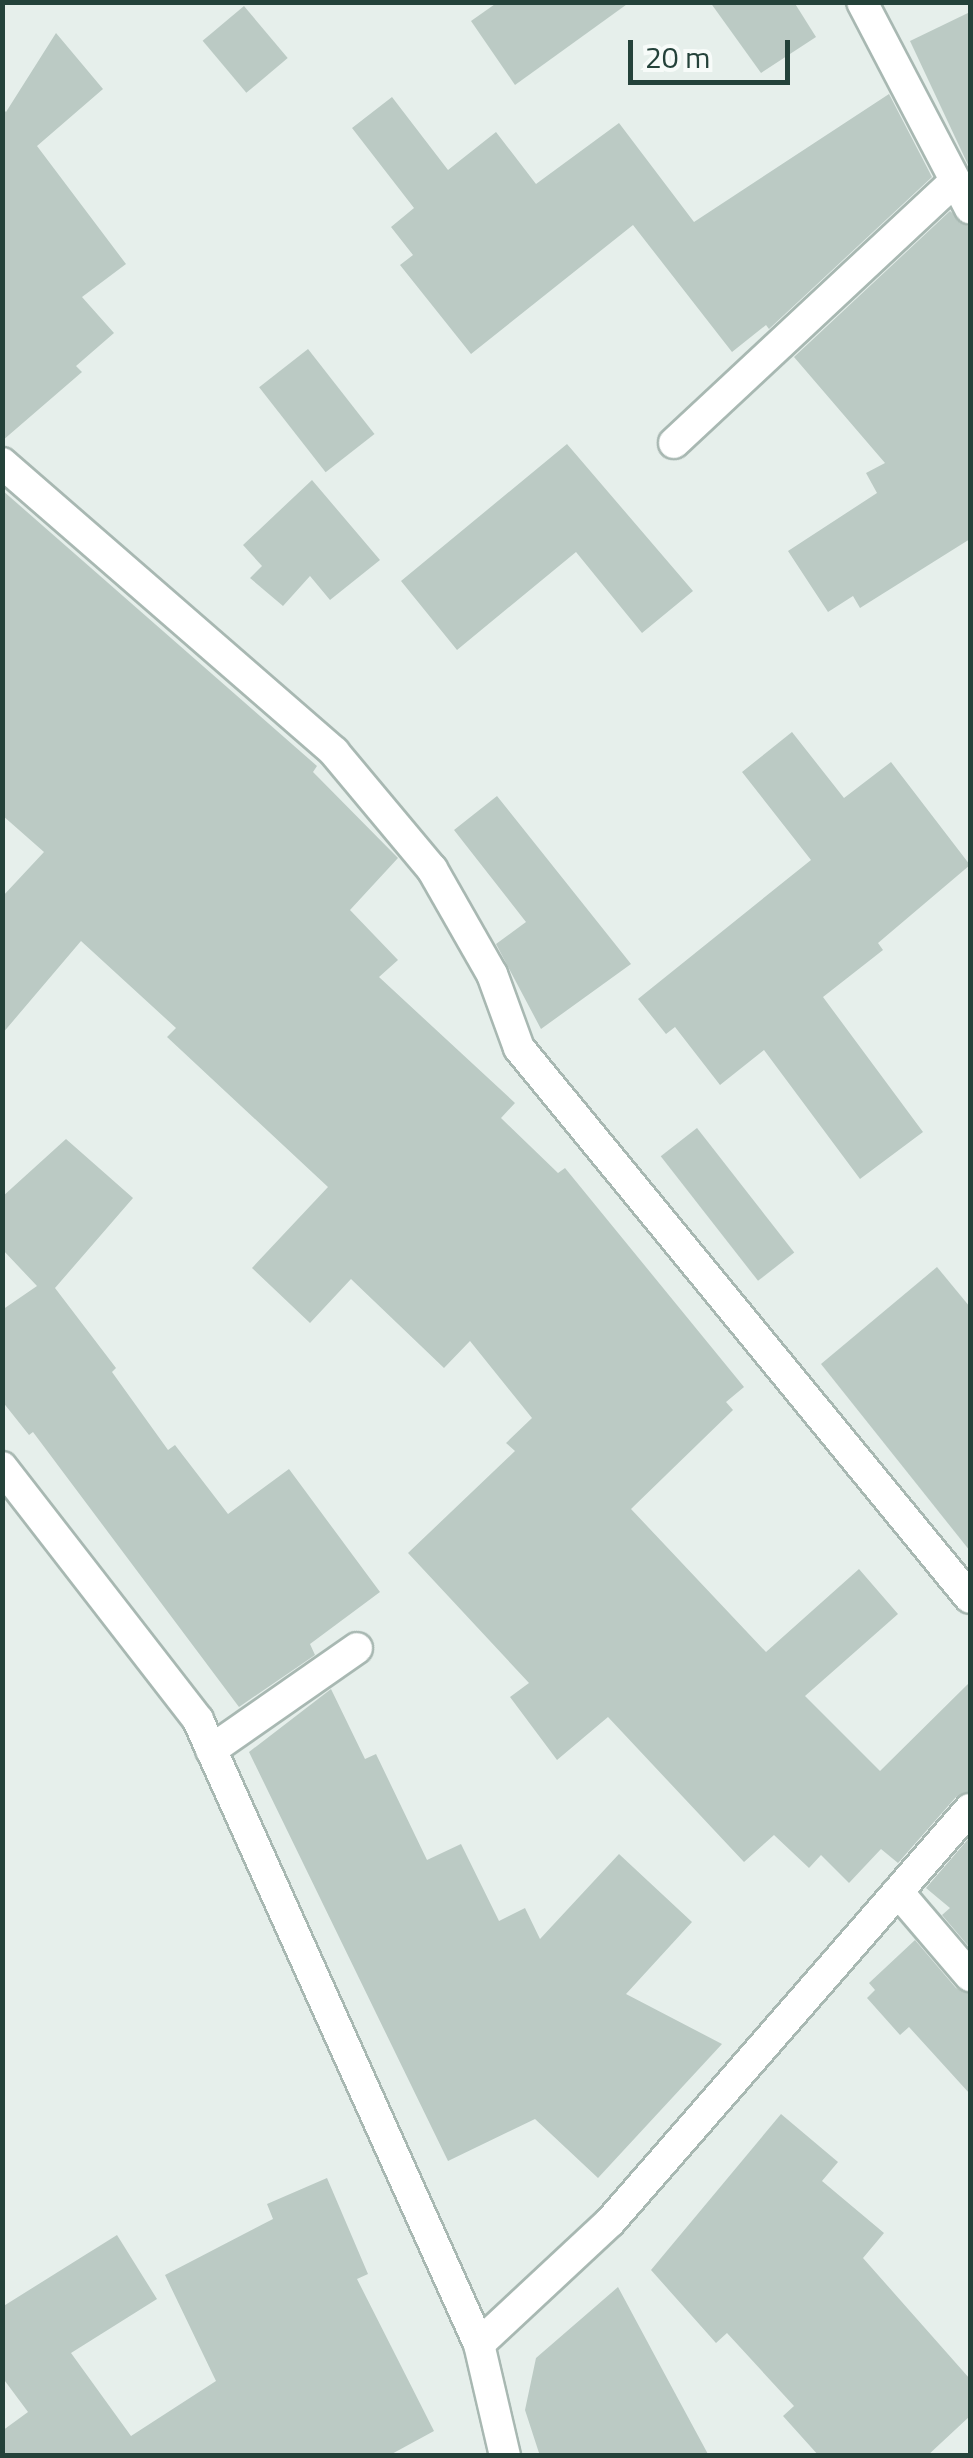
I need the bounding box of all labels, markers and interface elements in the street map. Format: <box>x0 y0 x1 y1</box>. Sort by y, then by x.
scale bar <box>633 20 796 82</box>
text: 20 m <box>645 34 710 80</box>

